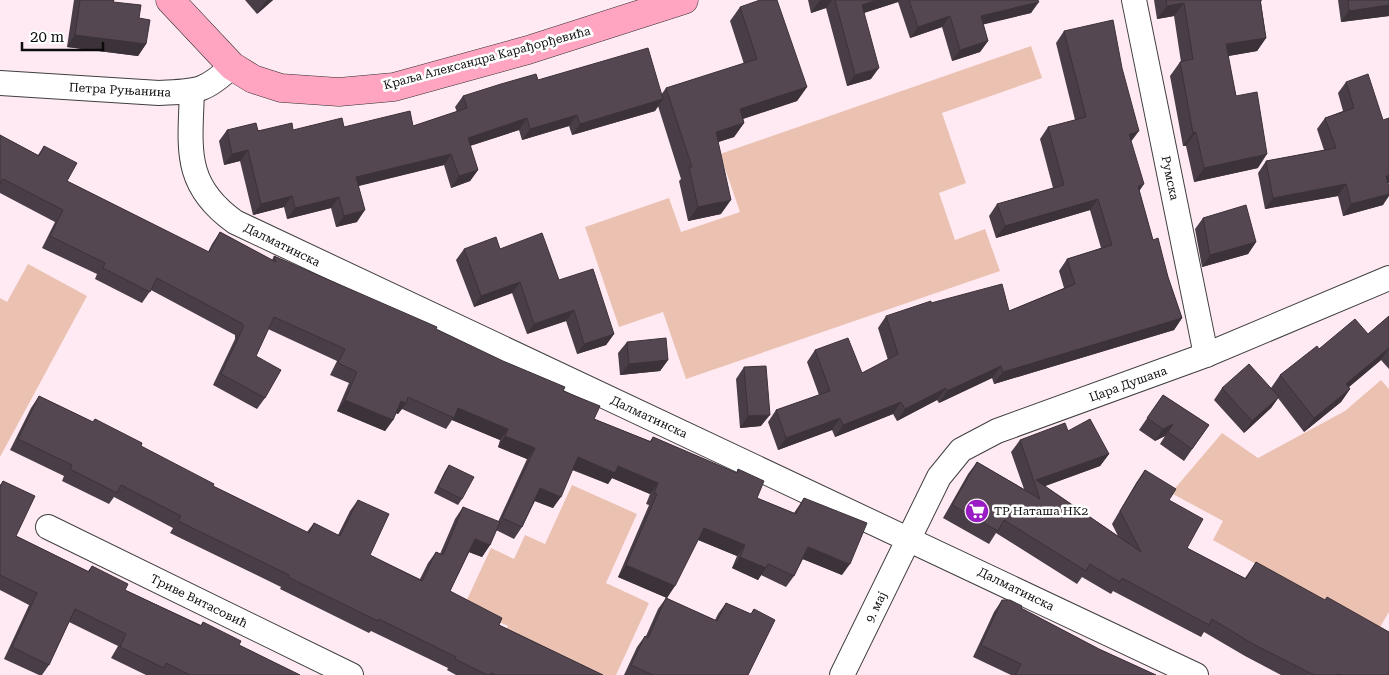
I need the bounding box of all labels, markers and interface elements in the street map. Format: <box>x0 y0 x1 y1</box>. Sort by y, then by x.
scale bar <box>22 20 104 52</box>
street label: Краља Александра Карађорђевића <box>382 23 593 92</box>
text: 20 m <box>30 28 65 46</box>
street label: Петра Руњанина <box>69 80 172 100</box>
street label: Румска <box>1158 154 1182 202</box>
street label: Далматинска <box>242 220 323 270</box>
street label: Цара Душана <box>1087 363 1169 405</box>
street label: Далматинска <box>608 393 690 441</box>
supermarket icon: ТР Наташа НК2 <box>964 498 990 524</box>
place label: ТР Наташа НК2 <box>994 504 1088 518</box>
street label: Далматинска <box>976 564 1057 614</box>
street label: Триве Витасовић <box>148 571 250 631</box>
street label: 9. мај <box>863 589 889 625</box>

